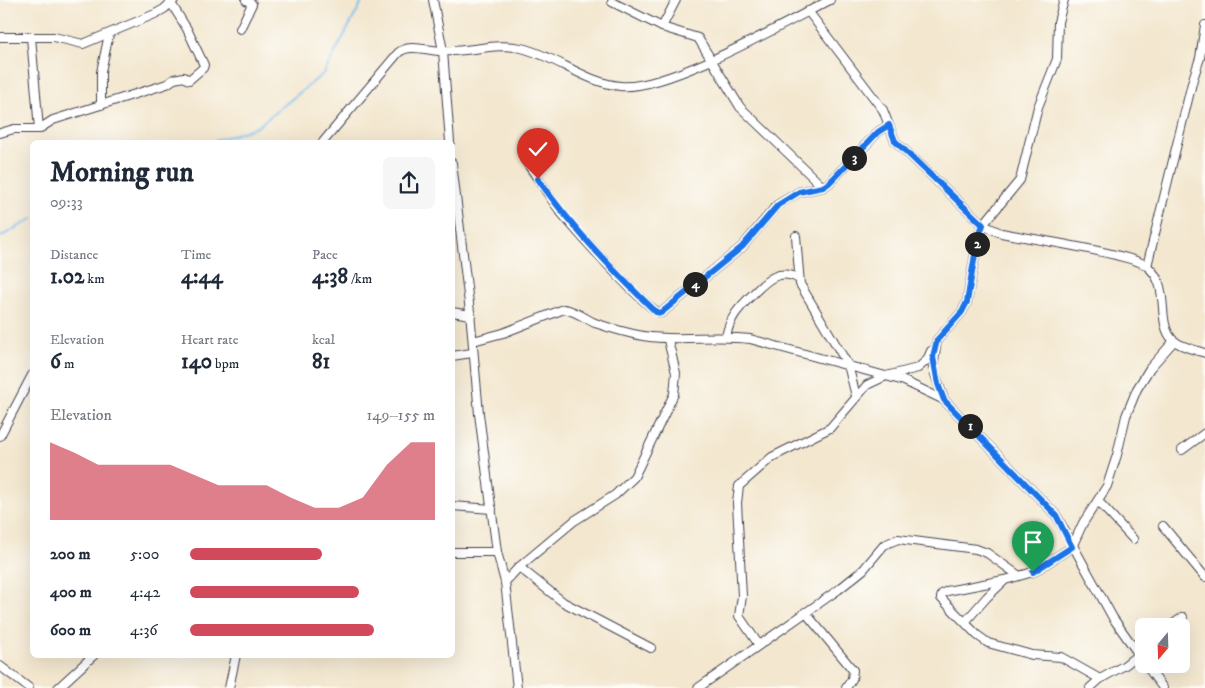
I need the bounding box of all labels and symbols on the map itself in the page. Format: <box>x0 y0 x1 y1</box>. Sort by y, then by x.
pin <box>517 128 559 179</box>
pin: 3 <box>842 146 866 170</box>
pin: 2 <box>964 232 990 256</box>
pin: 4 <box>682 272 708 296</box>
pin: 1 <box>958 414 982 438</box>
pin <box>1012 521 1054 572</box>
north arrow <box>1135 618 1190 672</box>

